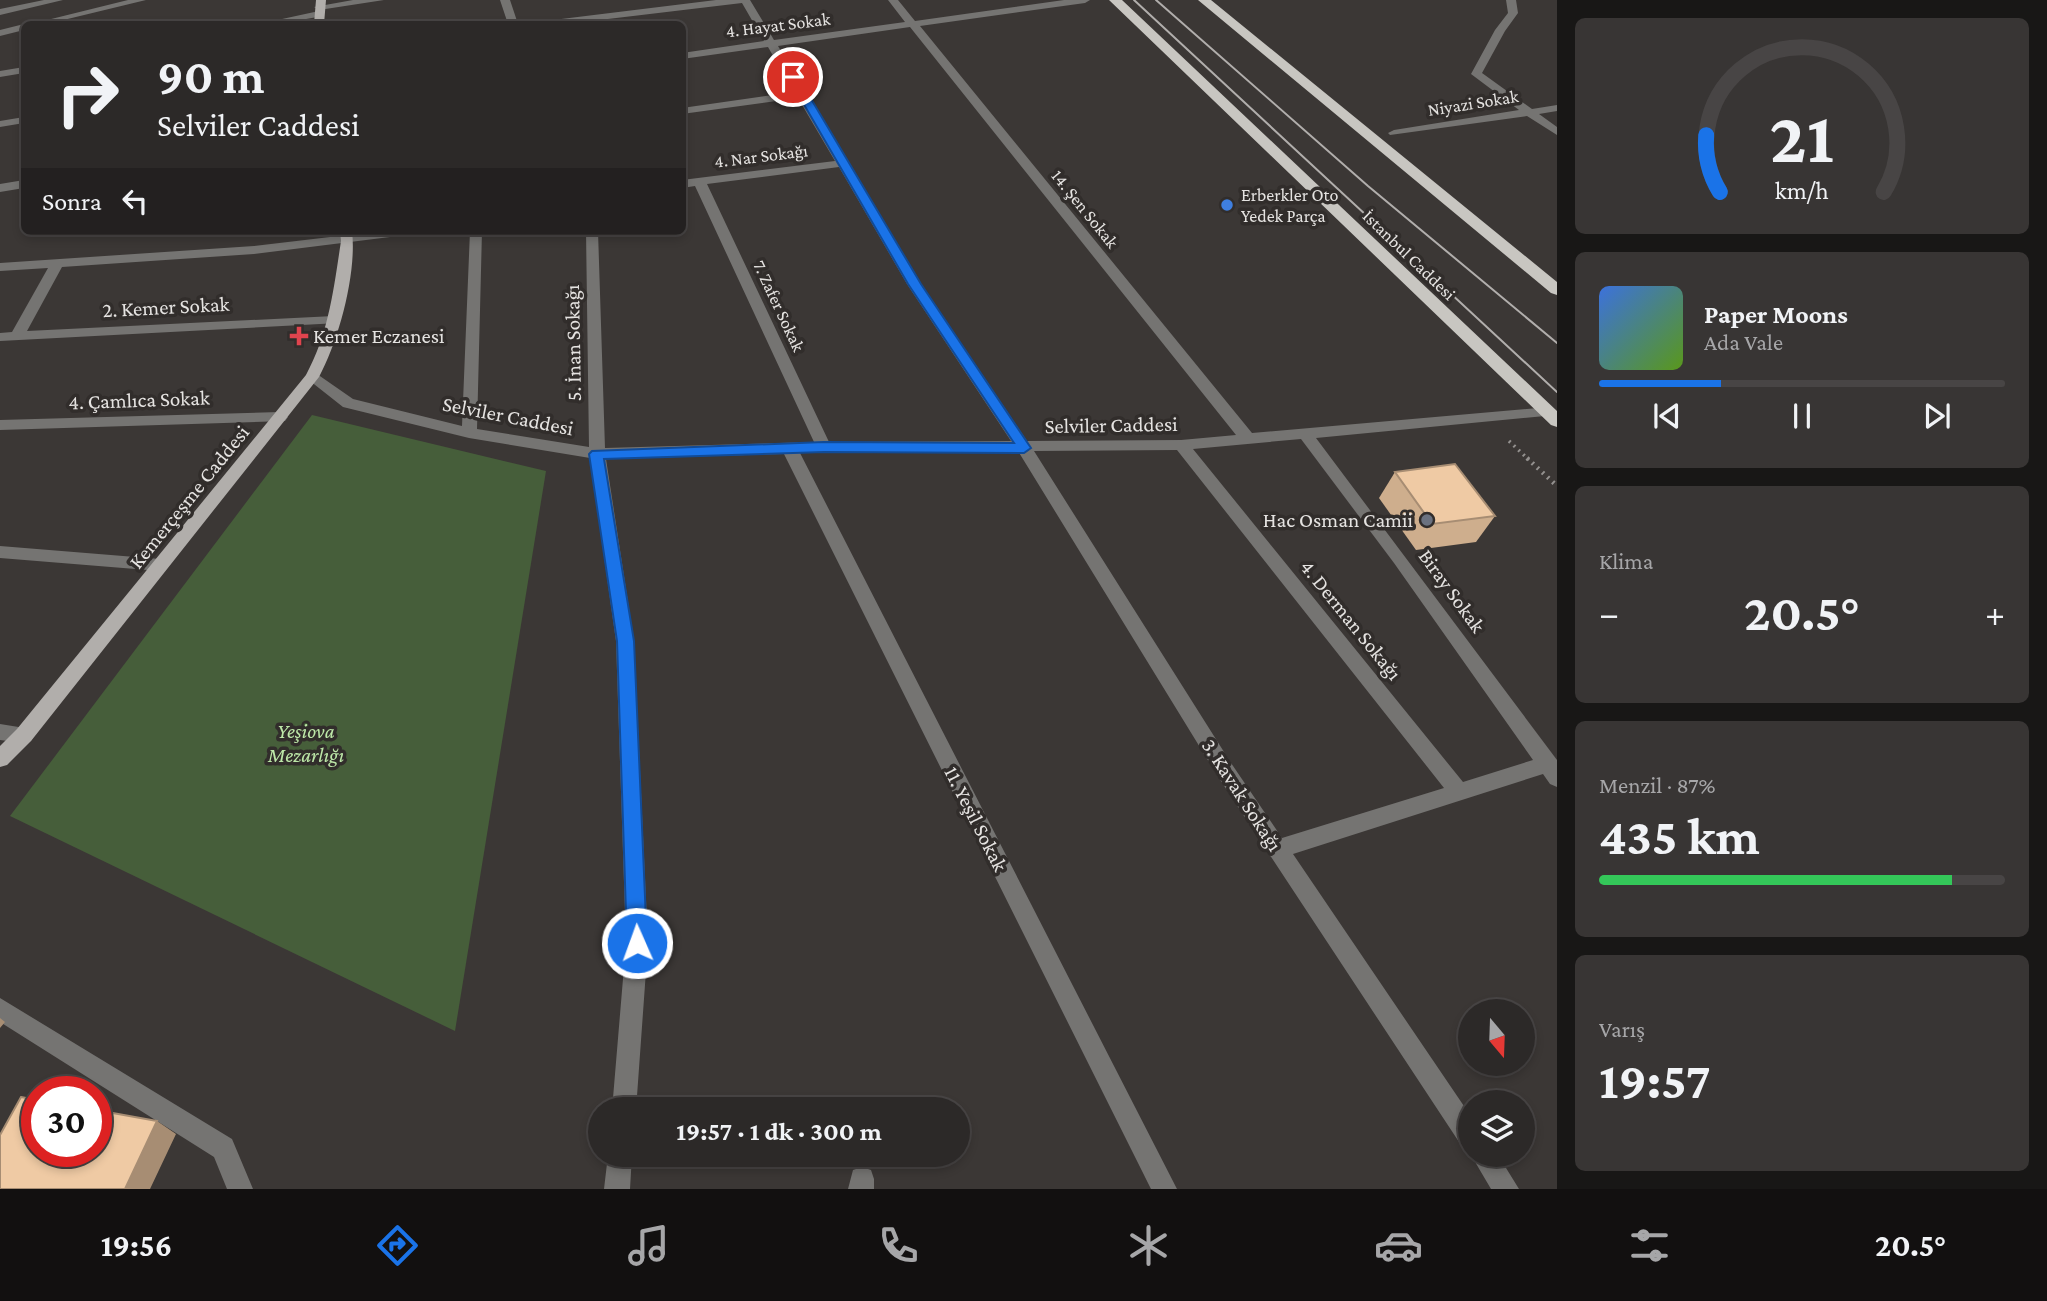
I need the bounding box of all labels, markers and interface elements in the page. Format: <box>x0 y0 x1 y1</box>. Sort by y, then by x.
street label: 4. Hayat Sokak <box>724 9 832 41</box>
pin <box>763 47 823 107</box>
icon: right <box>42 49 133 140</box>
text: 90 m <box>157 49 264 104</box>
icon: arrive <box>774 58 812 96</box>
street label: Niyazi Sokak <box>1426 86 1520 120</box>
text: 21 <box>1770 97 1834 178</box>
text: Selviler Caddesi <box>157 107 360 143</box>
street label: 4. Nar Sokağı <box>713 140 809 172</box>
street label: 14. Şen Sokak <box>1047 166 1123 252</box>
text: km/h <box>1775 177 1829 204</box>
icon: left <box>116 182 154 220</box>
place label: Erberkler Oto Yedek Parça <box>1241 185 1338 226</box>
text: Sonra <box>42 187 102 216</box>
marker: Erberkler Oto Yedek Parça <box>1219 197 1235 213</box>
street label: İstanbul Caddesi <box>1359 206 1460 304</box>
street label: 7. Zafer Sokak <box>749 257 809 355</box>
street label: 5. İnan Sokağı <box>560 284 586 401</box>
street label: 2. Kemer Sokak <box>102 292 230 322</box>
text: Paper Moons <box>1704 300 1848 329</box>
place label: Kemer Eczanesi <box>313 324 445 348</box>
marker: Kemer Eczanesi <box>291 328 307 344</box>
text: Ada Vale <box>1704 329 1783 355</box>
street label: 4. Çamlıca Sokak <box>68 386 210 414</box>
street label: Selviler Caddesi <box>440 392 576 441</box>
icon: previous <box>1648 397 1686 435</box>
icon: pause <box>1783 397 1821 435</box>
icon: next <box>1918 397 1956 435</box>
street label: Selviler Caddesi <box>1044 412 1178 438</box>
street label: Kemerçeşme Caddesi <box>124 420 254 573</box>
place label: Hac Osman Camii <box>1263 508 1413 532</box>
marker: Hac Osman Camii <box>1419 512 1435 528</box>
street label: Biray Sokak <box>1414 545 1490 637</box>
text: Klima <box>1599 548 1653 574</box>
street label: 4. Derman Sokağı <box>1295 555 1407 685</box>
text: 20.5° <box>1744 583 1860 641</box>
text: − <box>1599 592 1619 634</box>
text: + <box>1985 592 2005 634</box>
park label: Yeşiova Mezarlığı <box>267 719 344 767</box>
street label: 3. Kavak Sokağı <box>1197 734 1287 856</box>
street label: 11. Yeşil Sokak <box>939 762 1013 876</box>
text: Menzil · 87% <box>1599 772 1715 798</box>
text: 435 km <box>1599 807 1760 865</box>
position arrow <box>600 906 674 980</box>
north arrow <box>1458 999 1535 1076</box>
map controls <box>1458 999 1535 1167</box>
text: Varış <box>1599 1016 1645 1042</box>
text: 19:57 <box>1599 1051 1711 1109</box>
speed limit sign: 30 <box>21 1076 112 1167</box>
button: layers <box>1458 1090 1535 1167</box>
text: 19:57 · 1 dk · 300 m <box>676 1117 882 1146</box>
icon: directions <box>373 1221 422 1270</box>
icon: music <box>624 1221 673 1270</box>
icon: phone <box>874 1221 923 1270</box>
icon: climate <box>1124 1221 1173 1270</box>
icon: car <box>1374 1221 1423 1270</box>
icon: filters <box>1625 1221 1674 1270</box>
text: 19:56 <box>101 1227 172 1263</box>
text: 20.5° <box>1875 1227 1946 1263</box>

